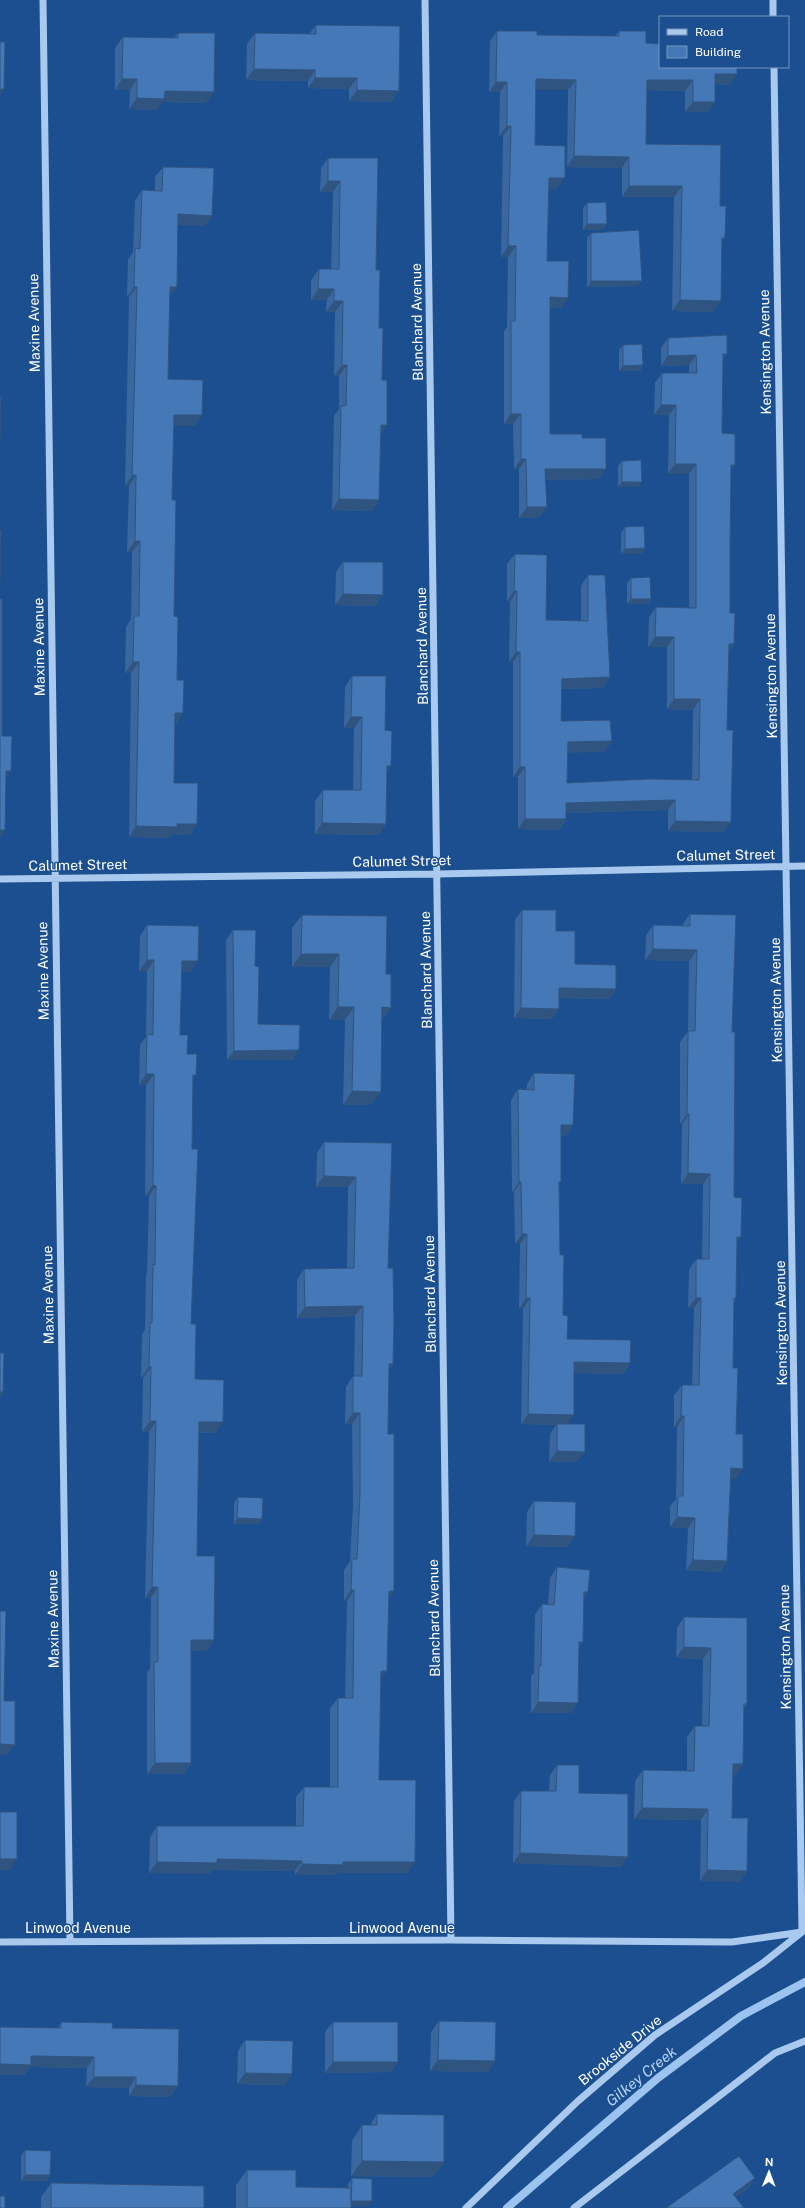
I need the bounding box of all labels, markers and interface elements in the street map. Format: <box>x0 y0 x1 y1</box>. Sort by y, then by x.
legend <box>659 16 789 68</box>
text: Road <box>695 25 723 39</box>
text: Building <box>695 45 741 59</box>
street label: Blanchard Avenue <box>408 263 426 381</box>
street label: Maxine Avenue <box>25 273 43 373</box>
street label: Kensington Avenue <box>756 289 774 415</box>
street label: Blanchard Avenue <box>413 587 431 705</box>
street label: Maxine Avenue <box>30 597 48 697</box>
street label: Kensington Avenue <box>762 613 780 739</box>
street label: Calumet Street <box>676 846 776 864</box>
street label: Calumet Street <box>352 852 452 870</box>
street label: Calumet Street <box>28 856 128 874</box>
street label: Blanchard Avenue <box>417 911 435 1029</box>
street label: Maxine Avenue <box>34 921 52 1021</box>
street label: Kensington Avenue <box>767 937 785 1063</box>
street label: Blanchard Avenue <box>421 1235 439 1353</box>
street label: Maxine Avenue <box>39 1245 57 1345</box>
street label: Kensington Avenue <box>772 1260 790 1386</box>
street label: Blanchard Avenue <box>425 1559 443 1677</box>
street label: Maxine Avenue <box>44 1569 62 1669</box>
street label: Kensington Avenue <box>776 1584 794 1710</box>
street label: Linwood Avenue <box>25 1920 131 1936</box>
street label: Linwood Avenue <box>349 1920 455 1936</box>
street label: Brookside Drive <box>575 2012 665 2088</box>
water label: Gilkey Creek <box>602 2042 680 2110</box>
north arrow <box>749 2152 789 2192</box>
text: N <box>765 2156 774 2168</box>

